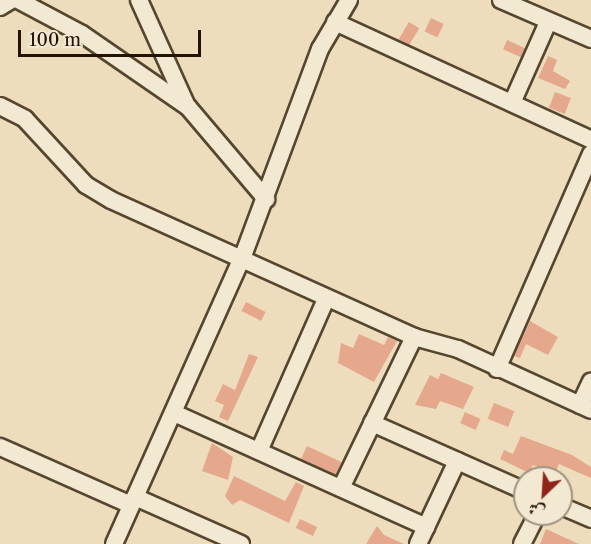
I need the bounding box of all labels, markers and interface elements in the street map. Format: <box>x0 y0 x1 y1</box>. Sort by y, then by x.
scale bar <box>21 18 204 56</box>
text: 100 m <box>29 29 81 51</box>
north arrow <box>513 466 573 526</box>
text: ش <box>525 498 548 523</box>

